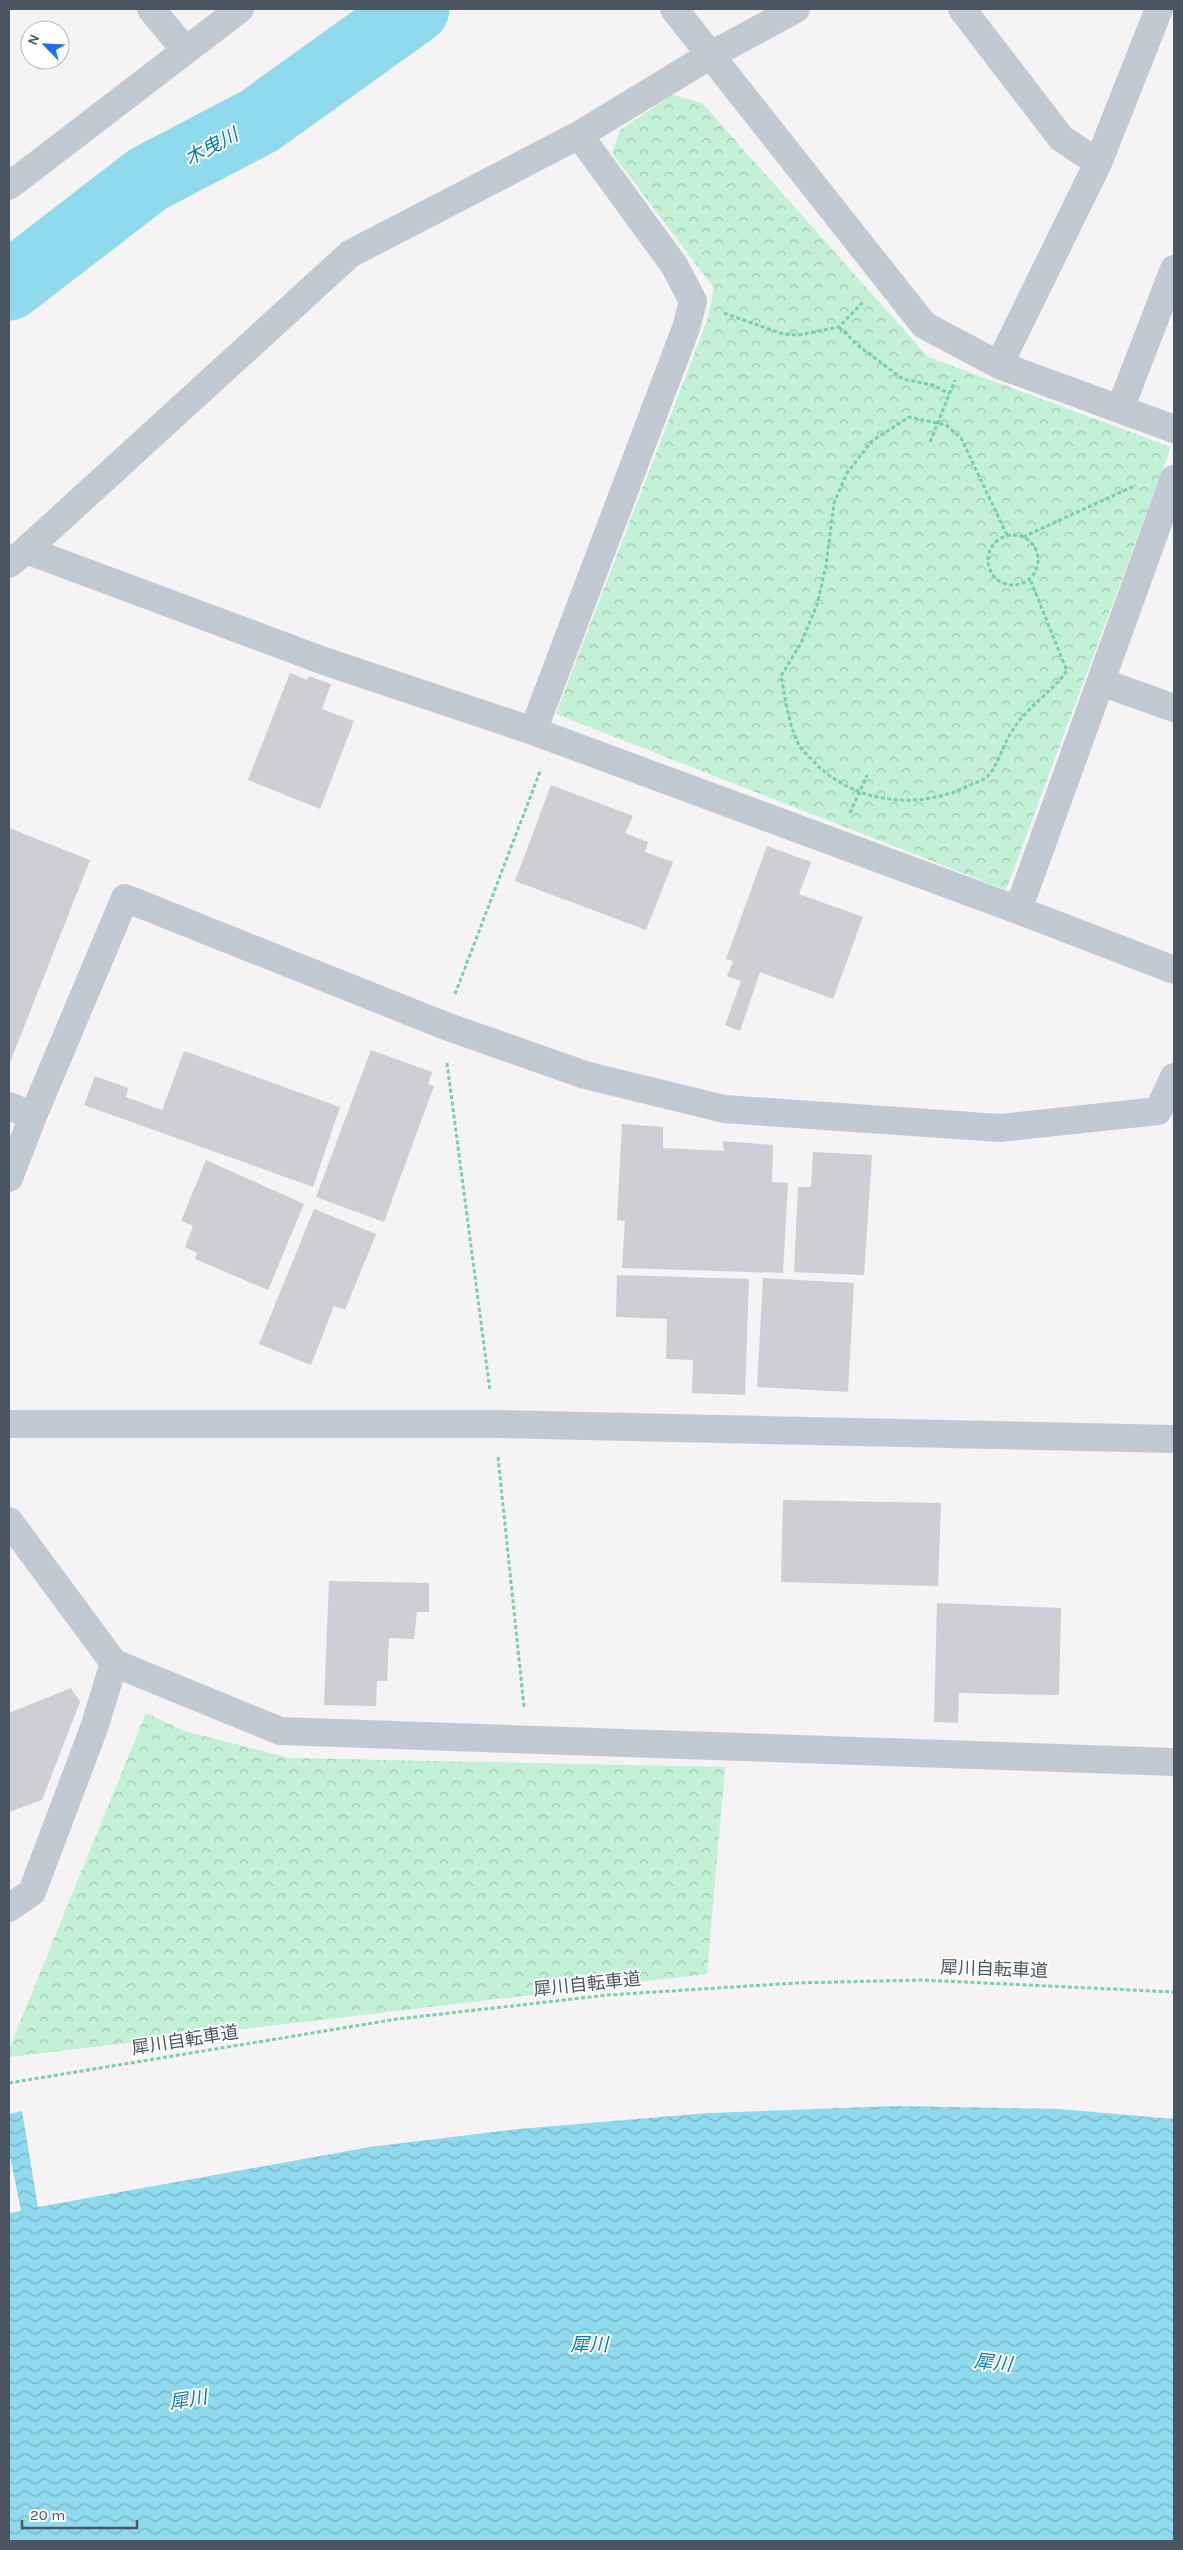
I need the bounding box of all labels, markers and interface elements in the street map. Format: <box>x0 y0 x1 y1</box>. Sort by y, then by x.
north arrow <box>20 20 70 70</box>
text: N <box>24 32 43 48</box>
water label: 木曳川 <box>181 123 244 170</box>
street label: 犀川自転車道 <box>940 1956 1048 1982</box>
street label: 犀川自転車道 <box>532 1967 642 2001</box>
street label: 犀川自転車道 <box>130 2021 240 2059</box>
water label: 犀川 <box>570 2334 610 2356</box>
water label: 犀川 <box>973 2350 1015 2376</box>
water label: 犀川 <box>168 2386 211 2414</box>
scale bar <box>22 2498 138 2530</box>
text: 20 m <box>30 2506 65 2524</box>

